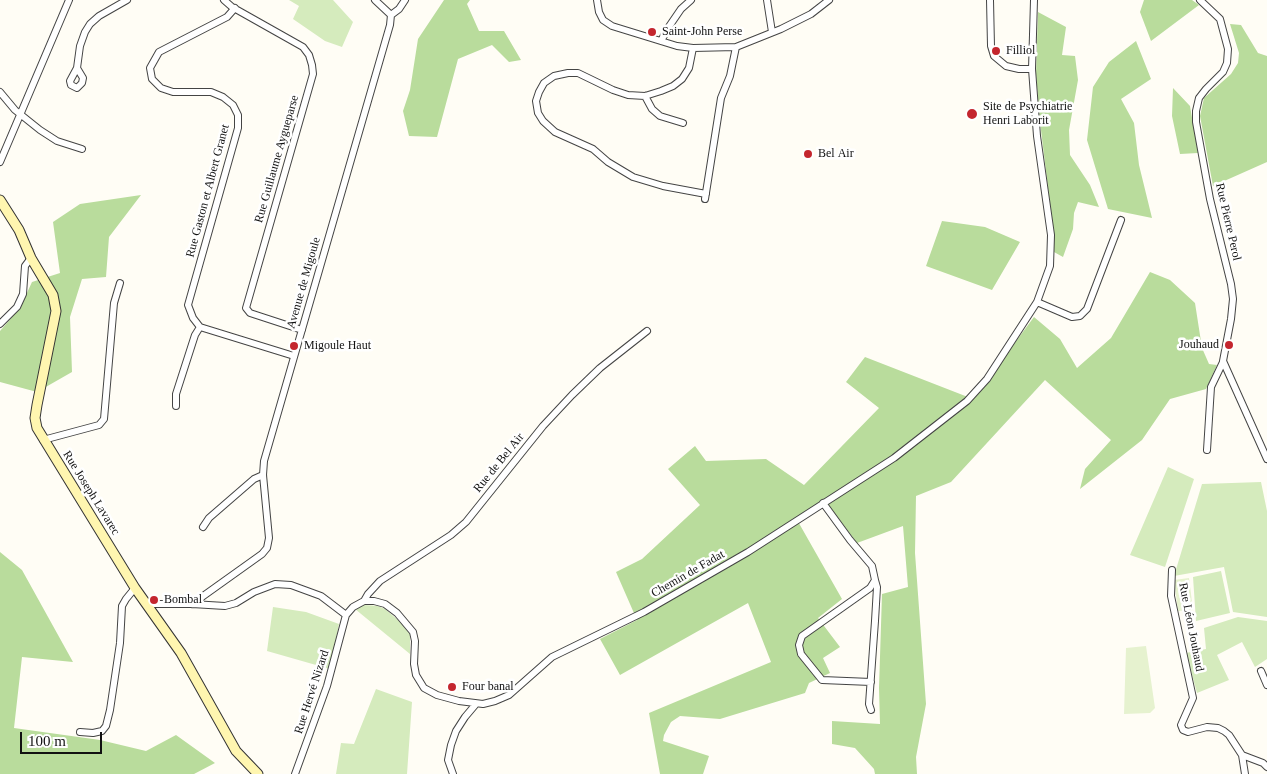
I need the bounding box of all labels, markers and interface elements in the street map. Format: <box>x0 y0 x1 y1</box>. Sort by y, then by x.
place label: Saint-John Perse <box>662 25 742 39</box>
marker: Saint-John Perse <box>646 26 658 38</box>
place label: Filliol <box>1006 44 1035 58</box>
marker: Filliol <box>990 45 1002 57</box>
street label: Rue Guillaume Aygueparse <box>252 93 302 225</box>
place label: Site de Psychiatrie Henri Laborit <box>983 100 1072 128</box>
marker: Site de Psychiatrie Henri Laborit <box>965 107 979 121</box>
street label: Rue Gaston et Albert Granet <box>183 123 233 259</box>
place label: Bel Air <box>818 147 854 161</box>
marker: Bel Air <box>802 148 814 160</box>
street label: Rue Pierre Perol <box>1212 182 1244 262</box>
street label: Avenue de Migoule <box>284 236 324 330</box>
place label: Jouhaud <box>1179 338 1219 352</box>
place label: Migoule Haut <box>304 339 371 353</box>
marker: Jouhaud <box>1223 339 1235 351</box>
marker: Migoule Haut <box>288 340 300 352</box>
street label: Rue de Bel Air <box>471 430 527 496</box>
street label: Rue Joseph Lavarec <box>59 448 123 538</box>
street label: Chemin de Fadat <box>649 547 727 601</box>
street label: Rue Léon Jouhaud <box>1175 581 1207 673</box>
place label: Bombal <box>164 593 202 607</box>
marker: Bombal <box>148 594 160 606</box>
street label: Rue Hervé Nizard <box>292 648 332 736</box>
place label: Four banal <box>462 680 514 694</box>
marker: Four banal <box>446 681 458 693</box>
scale bar <box>22 722 105 754</box>
text: 100 m <box>28 733 66 749</box>

